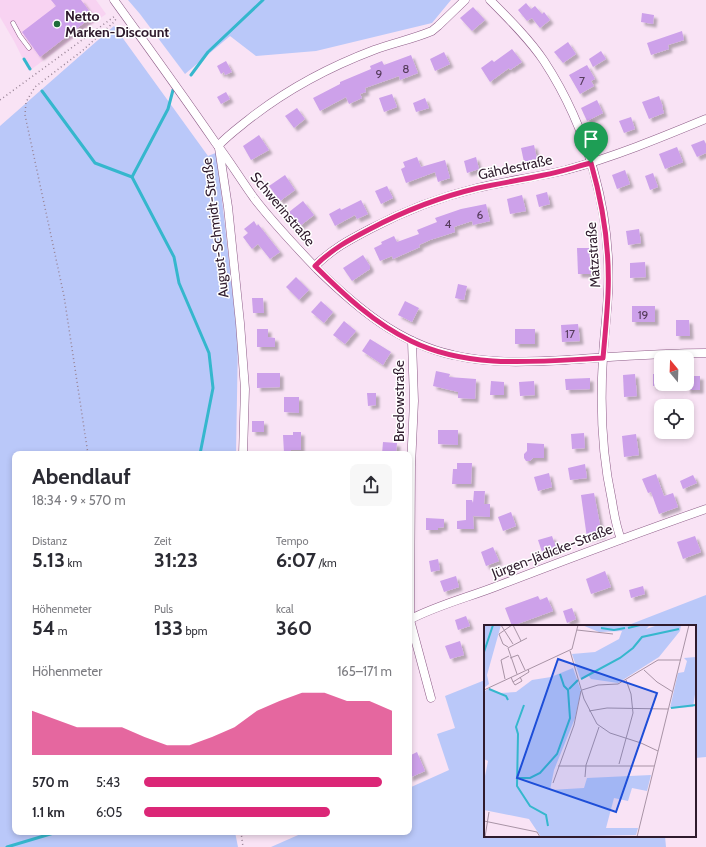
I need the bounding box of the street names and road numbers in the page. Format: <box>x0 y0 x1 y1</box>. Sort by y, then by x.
street label: Gähdestraße <box>476 150 554 184</box>
street label: August-Schmidt-Straße <box>197 157 233 299</box>
street label: Schwerinstraße <box>247 168 319 250</box>
street label: Matzstraße <box>582 221 604 289</box>
street label: Bredowstraße <box>390 360 408 442</box>
street label: Jürgen-Jädicke-Straße <box>488 520 615 583</box>

